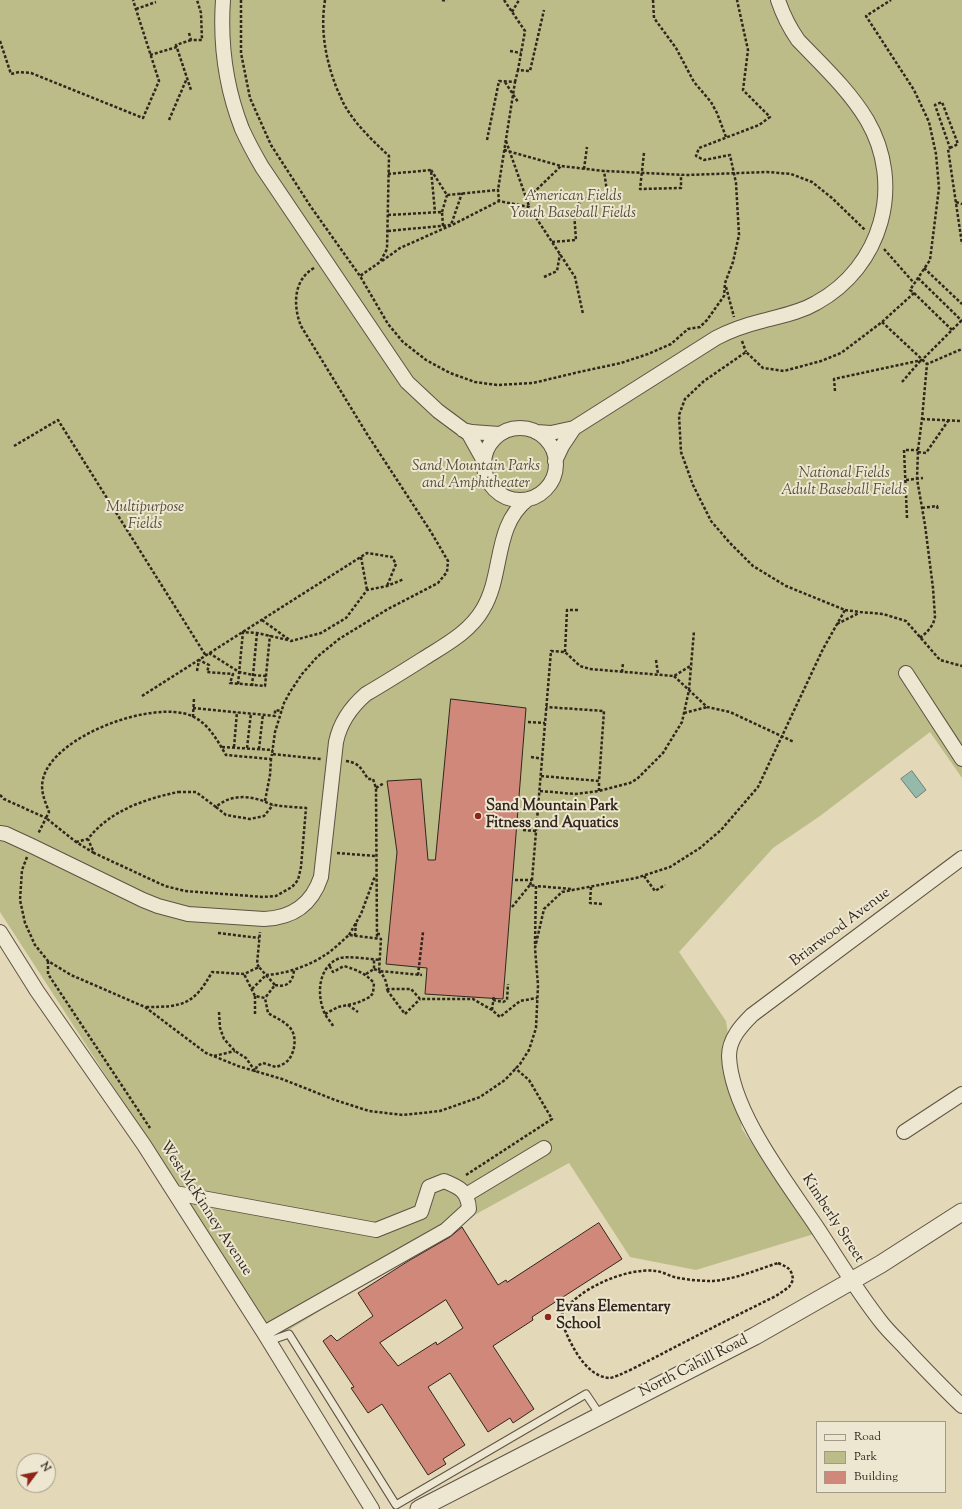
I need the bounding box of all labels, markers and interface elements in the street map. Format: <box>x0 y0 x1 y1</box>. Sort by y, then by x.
park label: American Fields Youth Baseball Fields <box>510 188 636 223</box>
park label: Sand Mountain Parks and Amphitheater <box>412 458 540 493</box>
park label: National Fields Adult Baseball Fields <box>781 465 907 500</box>
park label: Multipurpose Fields <box>106 499 184 534</box>
place label: Sand Mountain Park Fitness and Aquatics <box>486 798 618 833</box>
marker: Sand Mountain Park Fitness and Aquatics <box>473 811 483 821</box>
street label: Briarwood Avenue <box>787 885 895 971</box>
street label: West McKinney Avenue <box>155 1138 255 1280</box>
street label: Kimberly Street <box>797 1172 867 1266</box>
place label: Evans Elementary School <box>556 1299 671 1334</box>
marker: Evans Elementary School <box>543 1312 553 1322</box>
street label: North Cahill Road <box>637 1332 751 1402</box>
legend <box>816 1421 946 1493</box>
text: Road <box>854 1428 881 1446</box>
text: Park <box>854 1448 877 1466</box>
north arrow <box>16 1453 56 1493</box>
text: N <box>36 1459 54 1475</box>
text: Building <box>854 1468 898 1486</box>

